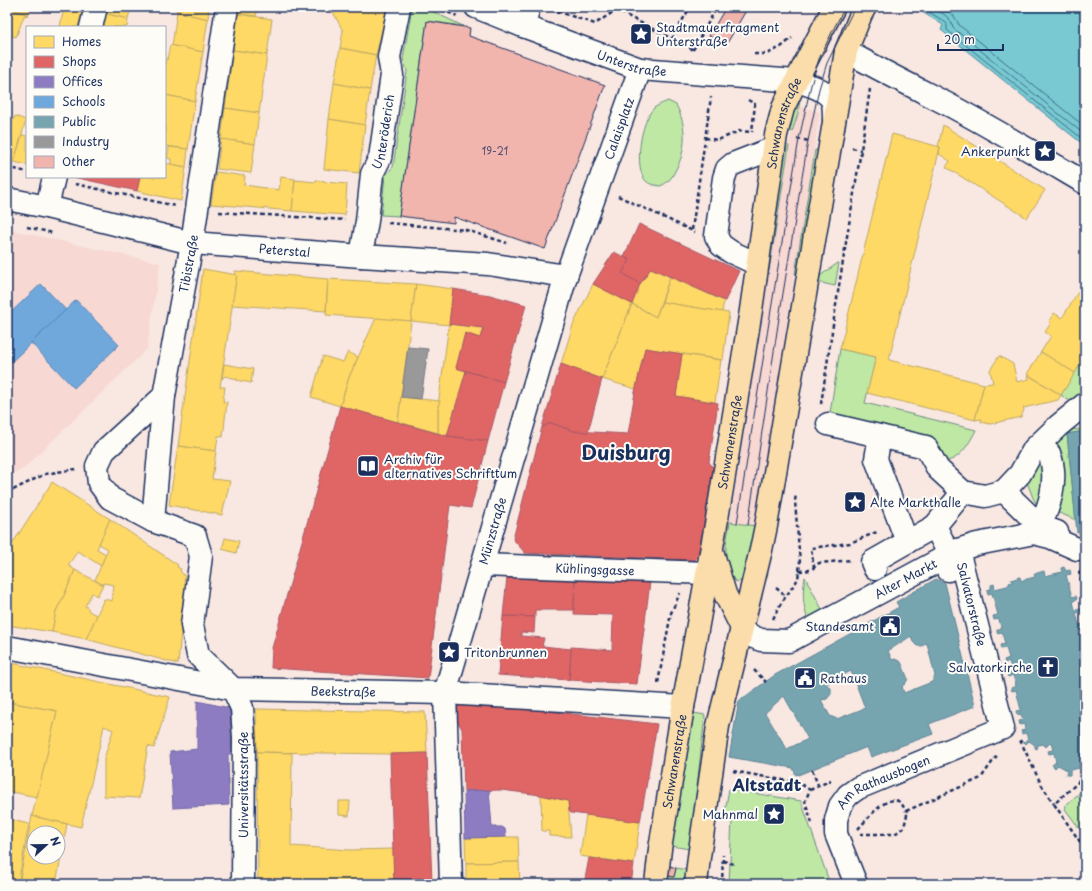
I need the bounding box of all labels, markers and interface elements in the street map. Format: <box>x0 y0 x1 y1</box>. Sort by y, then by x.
place label: Stadtmauerfragment Unterstraße <box>656 18 779 50</box>
place icon: Stadtmauerfragment Unterstraße <box>628 21 654 47</box>
legend <box>26 26 166 178</box>
scale bar <box>938 26 1003 52</box>
text: 20 m <box>944 30 975 48</box>
text: Homes <box>62 32 101 50</box>
street label: Unterstraße <box>594 45 667 80</box>
text: Shops <box>62 52 97 70</box>
text: Offices <box>62 72 103 90</box>
street label: Schwanenstraße <box>762 74 806 170</box>
text: Schools <box>62 92 106 110</box>
street label: Unteröderich <box>367 93 398 172</box>
street label: Calaisplatz <box>599 95 638 162</box>
text: Public <box>62 112 96 130</box>
text: Industry <box>62 132 110 150</box>
place icon: Ankerpunkt <box>1032 138 1058 164</box>
place label: Ankerpunkt <box>961 142 1030 160</box>
house number: 19-21 <box>482 143 508 158</box>
text: Other <box>62 152 95 170</box>
street label: Tibistraße <box>174 233 202 294</box>
street label: Peterstal <box>258 239 311 261</box>
street label: Schwanenstraße <box>713 393 746 491</box>
district label: Duisburg <box>581 437 671 467</box>
place label: Archiv für alternatives Schrifttum <box>384 450 517 482</box>
library icon: Archiv für alternatives Schrifttum <box>355 453 381 479</box>
place icon: Alte Markthalle <box>842 489 868 515</box>
place label: Alte Markthalle <box>870 493 962 511</box>
street label: Münzstraße <box>474 495 510 567</box>
street label: Alter Markt <box>871 554 940 603</box>
street label: Kühlingsgasse <box>555 559 635 579</box>
street label: Salvatorstraße <box>953 560 991 648</box>
public building icon: Standesamt <box>877 613 903 639</box>
place label: Standesamt <box>806 617 874 635</box>
place icon: Tritonbrunnen <box>436 639 462 665</box>
place label: Tritonbrunnen <box>464 643 547 661</box>
church icon: Salvatorkirche <box>1035 654 1061 680</box>
place label: Salvatorkirche <box>948 658 1032 676</box>
public building icon: Rathaus <box>792 665 818 691</box>
place label: Rathaus <box>820 669 867 687</box>
street label: Beekstraße <box>310 681 376 701</box>
street label: Schwanenstraße <box>658 713 691 810</box>
street label: Universitätsstraße <box>234 732 252 838</box>
street label: Am Rathausbogen <box>832 750 933 813</box>
district label: Altstadt <box>732 772 802 796</box>
place icon: Mahnmal <box>761 801 787 827</box>
place label: Mahnmal <box>703 805 758 823</box>
north arrow <box>26 825 66 865</box>
text: N <box>46 834 65 849</box>

